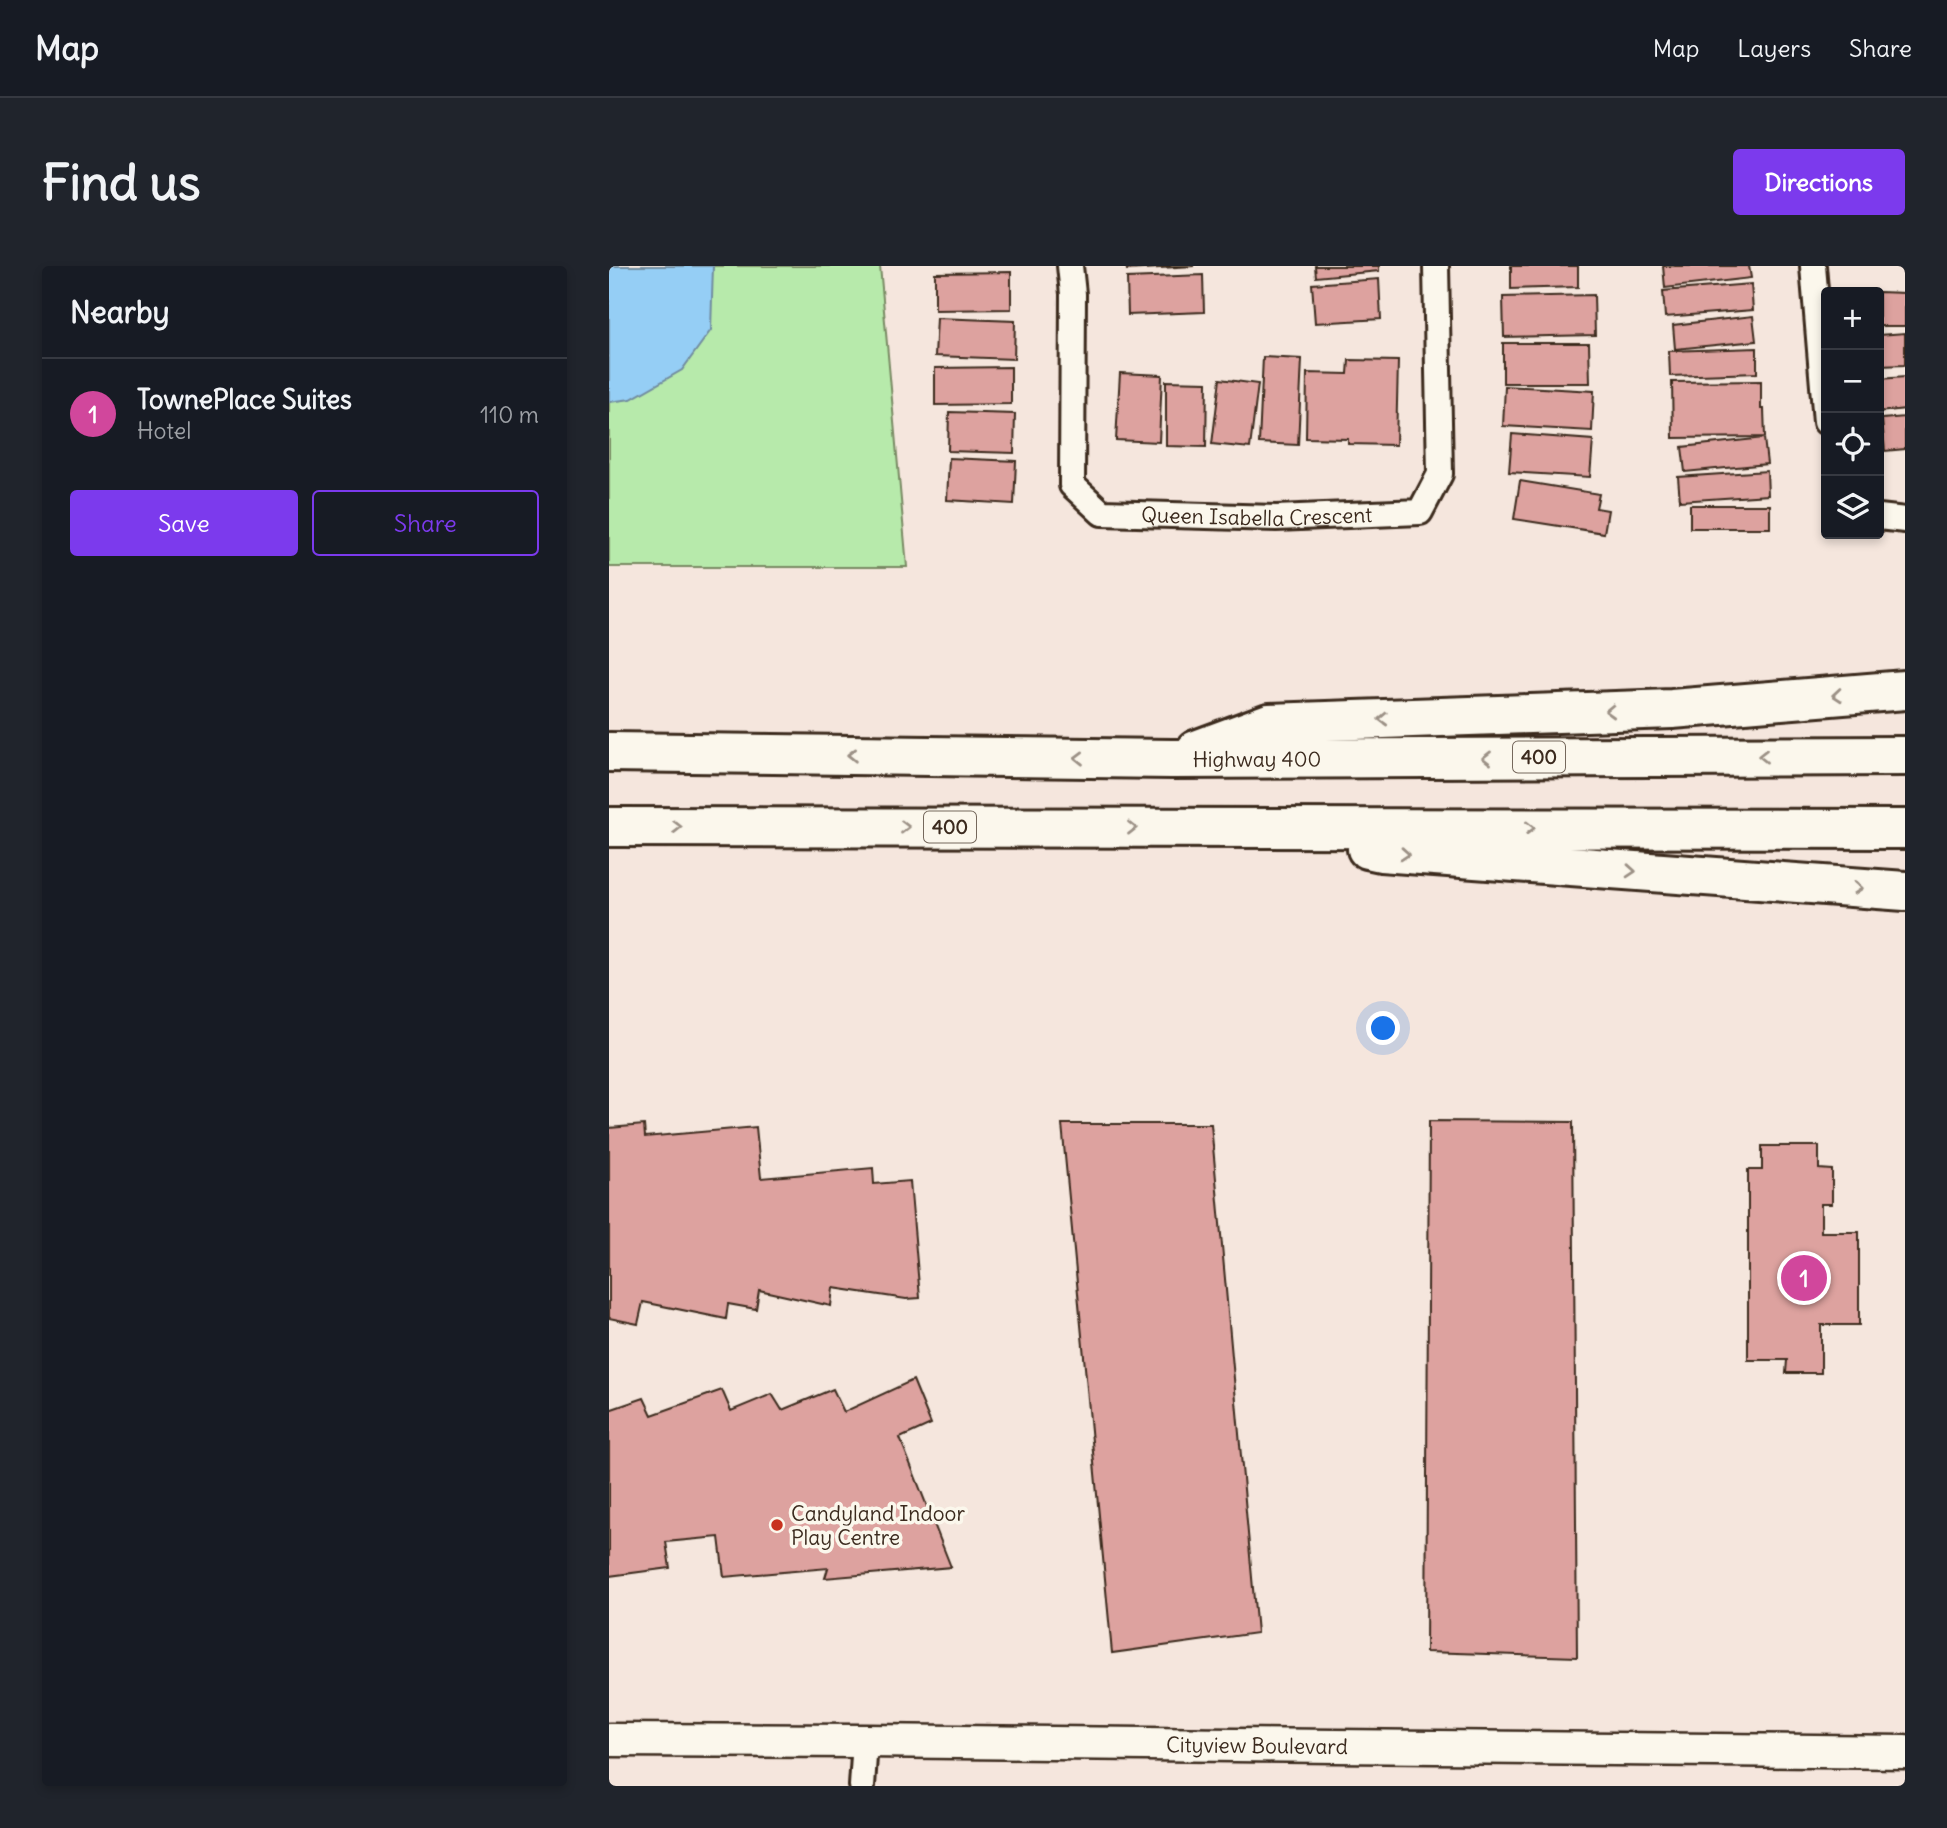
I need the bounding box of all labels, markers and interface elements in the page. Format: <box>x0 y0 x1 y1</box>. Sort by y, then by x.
text: Map <box>35 27 99 69</box>
text: Map <box>1653 33 1699 63</box>
text: Layers <box>1737 33 1811 63</box>
text: Share <box>1849 33 1912 63</box>
button: Directions <box>1733 149 1905 215</box>
text: Find us <box>42 152 200 213</box>
map controls <box>1821 287 1884 539</box>
button: + <box>1821 287 1884 350</box>
text: Nearby <box>70 293 170 331</box>
button: − <box>1821 350 1884 413</box>
text: TownePlace Suites <box>137 383 352 416</box>
text: 1 <box>88 400 98 429</box>
text: 110 m <box>480 400 539 429</box>
button: locate <box>1821 413 1884 476</box>
text: Hotel <box>137 416 191 445</box>
button: layers <box>1821 476 1884 539</box>
button: Save <box>70 490 298 556</box>
button: Share <box>312 490 539 556</box>
street label: Queen Isabella Crescent <box>1141 501 1373 532</box>
one-way arrow <box>1831 687 1842 702</box>
one-way arrow <box>1604 704 1615 719</box>
one-way arrow <box>1377 711 1388 726</box>
road number: 400 <box>1513 742 1565 772</box>
street label: Highway 400 <box>1193 745 1321 772</box>
one-way arrow <box>846 747 857 763</box>
one-way arrow <box>1758 748 1768 764</box>
one-way arrow <box>1074 750 1084 766</box>
one-way arrow <box>1481 750 1492 766</box>
road number: 400 <box>924 812 976 842</box>
one-way arrow <box>672 819 683 835</box>
one-way arrow <box>900 819 910 835</box>
one-way arrow <box>1127 820 1138 836</box>
one-way arrow <box>1526 820 1536 836</box>
one-way arrow <box>1399 846 1410 861</box>
one-way arrow <box>1626 863 1637 878</box>
one-way arrow <box>1853 880 1864 895</box>
your location <box>1366 1011 1400 1045</box>
pin: 1 <box>1781 1252 1827 1304</box>
place label: Candyland Indoor Play Centre <box>791 1500 965 1551</box>
marker: Candyland Indoor Play Centre <box>769 1517 785 1533</box>
street label: Cityview Boulevard <box>1166 1731 1348 1760</box>

